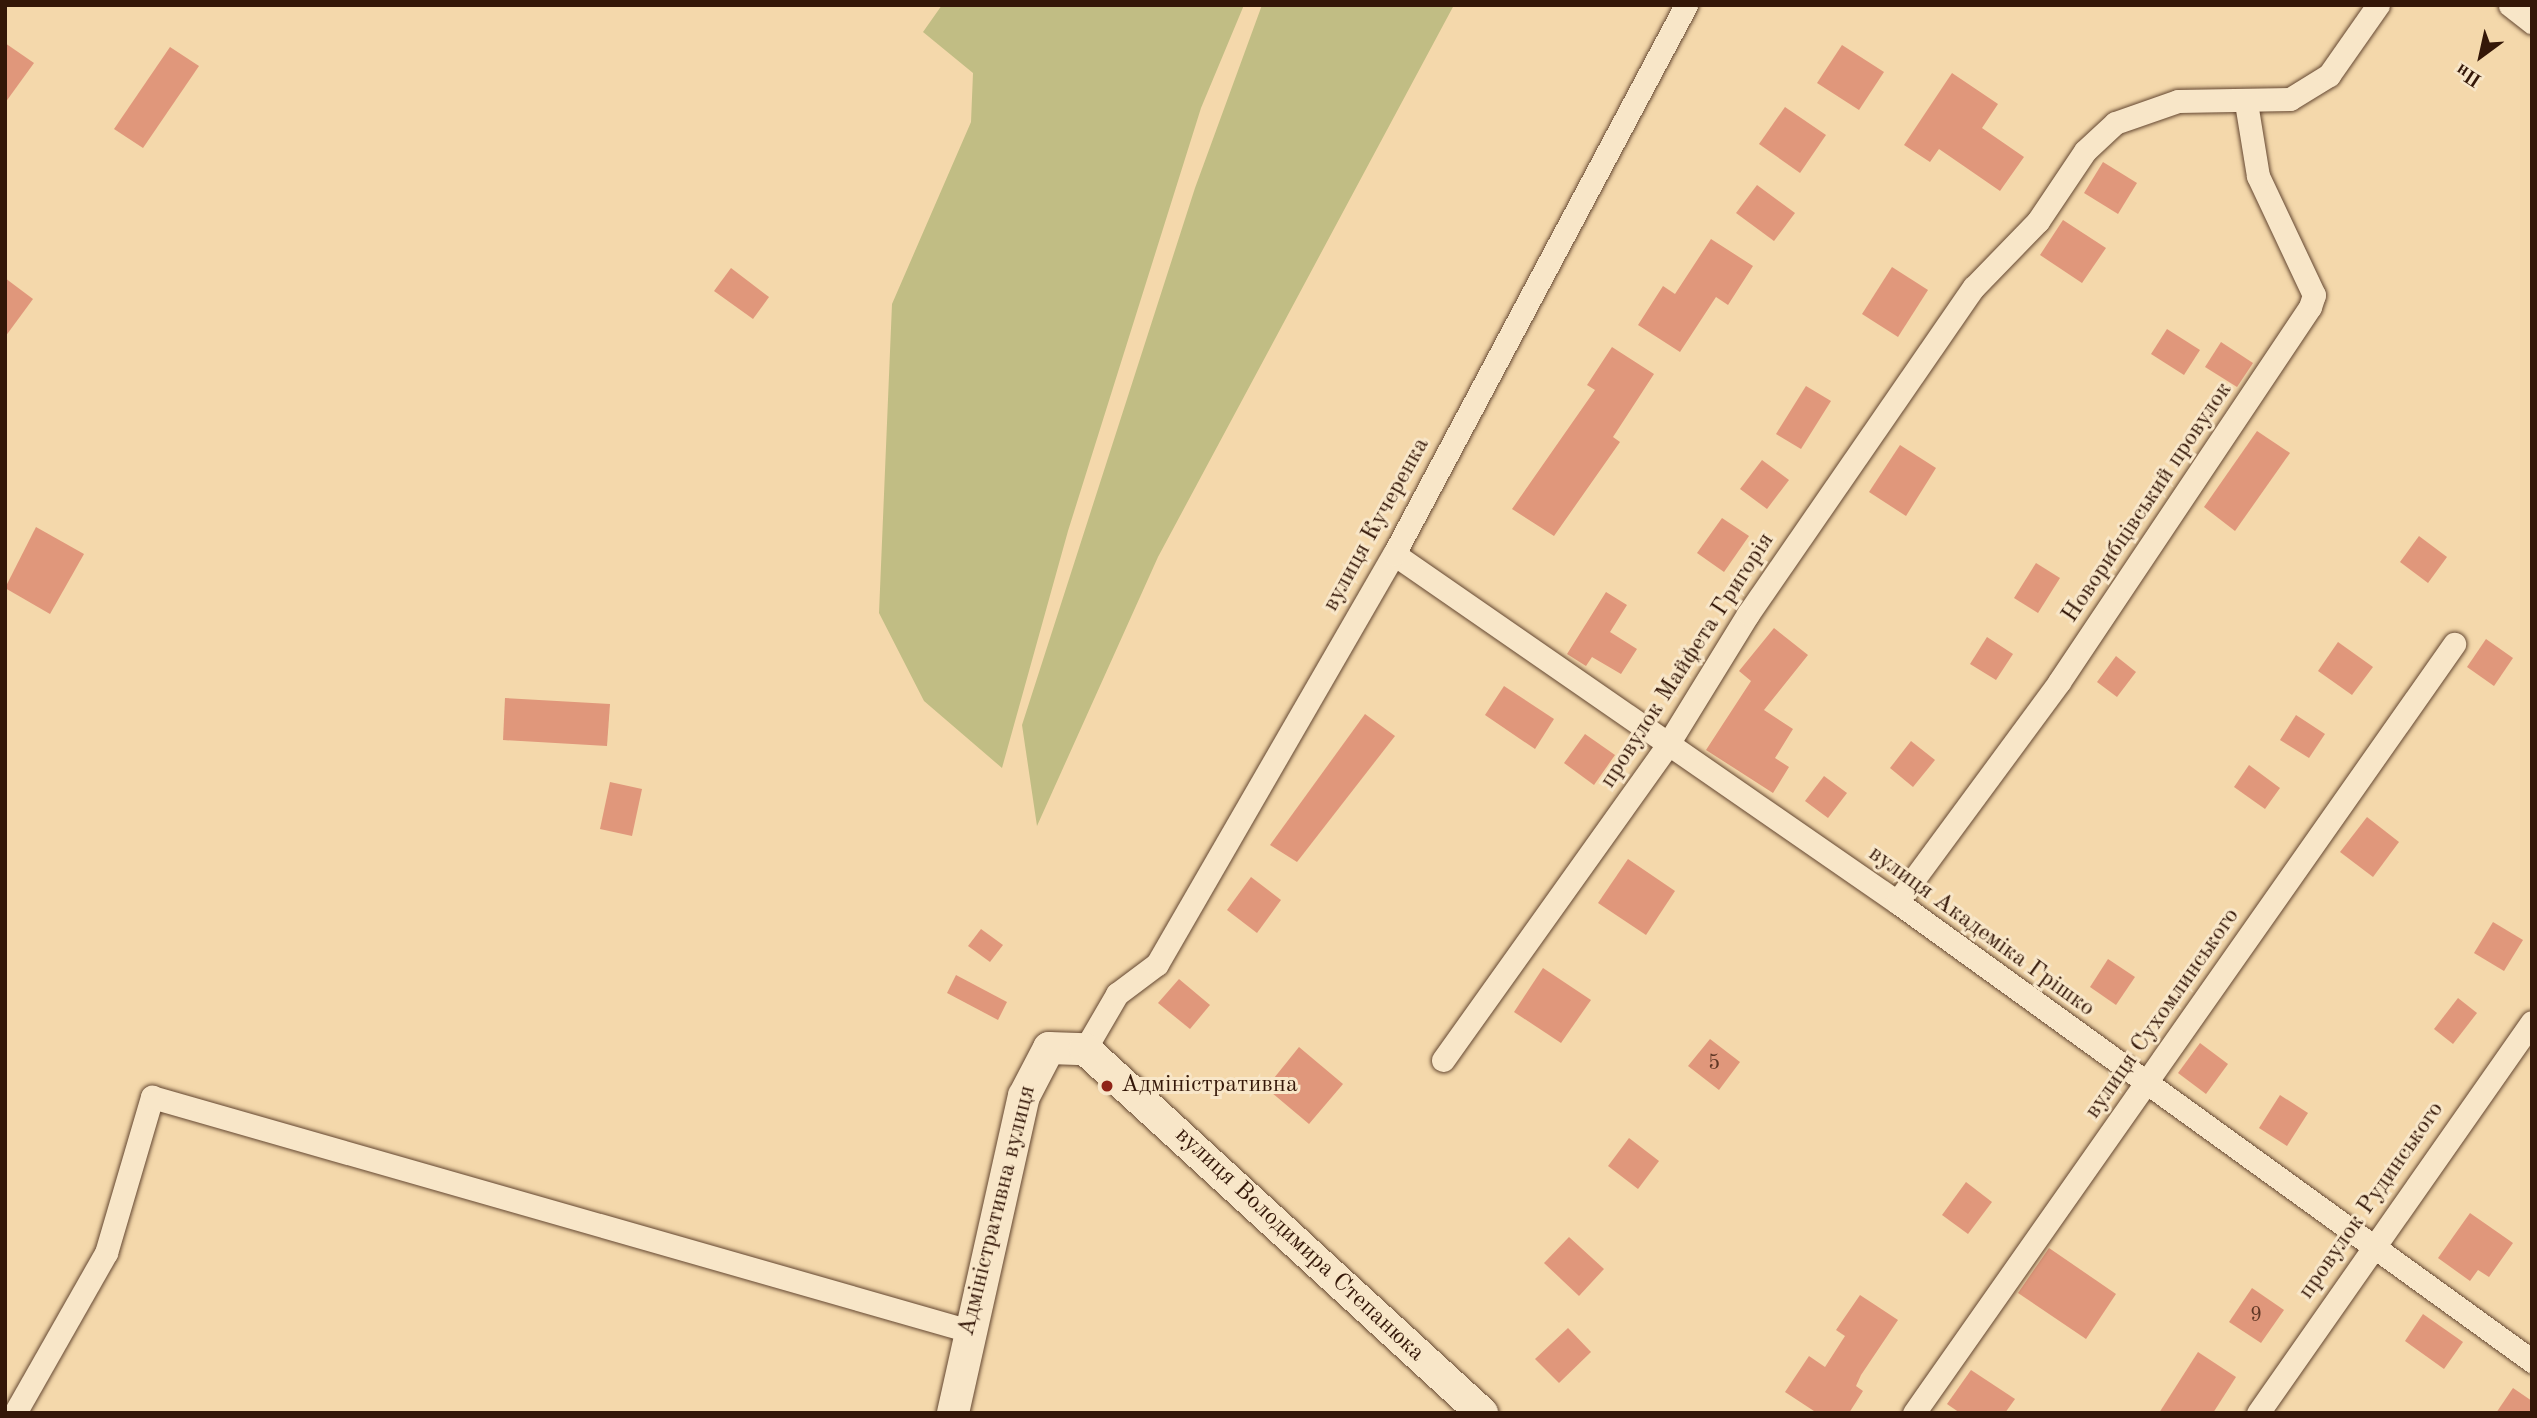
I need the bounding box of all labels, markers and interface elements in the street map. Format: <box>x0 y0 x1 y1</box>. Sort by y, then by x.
north arrow <box>2446 21 2516 91</box>
text: Пн <box>2453 59 2485 89</box>
street label: Новорибцівський провулок <box>2057 377 2239 629</box>
street label: вулиця Кучеренка <box>1317 433 1437 617</box>
street label: провулок Майфета Григорія <box>1595 528 1781 794</box>
street label: вулиця Академіка Грішко <box>1862 840 2100 1024</box>
street label: вулиця Сухомлинського <box>2079 903 2247 1125</box>
house number: 5 <box>1708 1051 1720 1077</box>
place label: Адміністративна <box>1121 1072 1298 1100</box>
marker: Адміністративна <box>1099 1078 1115 1094</box>
street label: Адміністративна вулиця <box>953 1083 1043 1339</box>
street label: провулок Рудинського <box>2293 1097 2451 1305</box>
street label: вулиця Володимира Степанюка <box>1168 1122 1430 1368</box>
house number: 9 <box>2250 1303 2262 1329</box>

